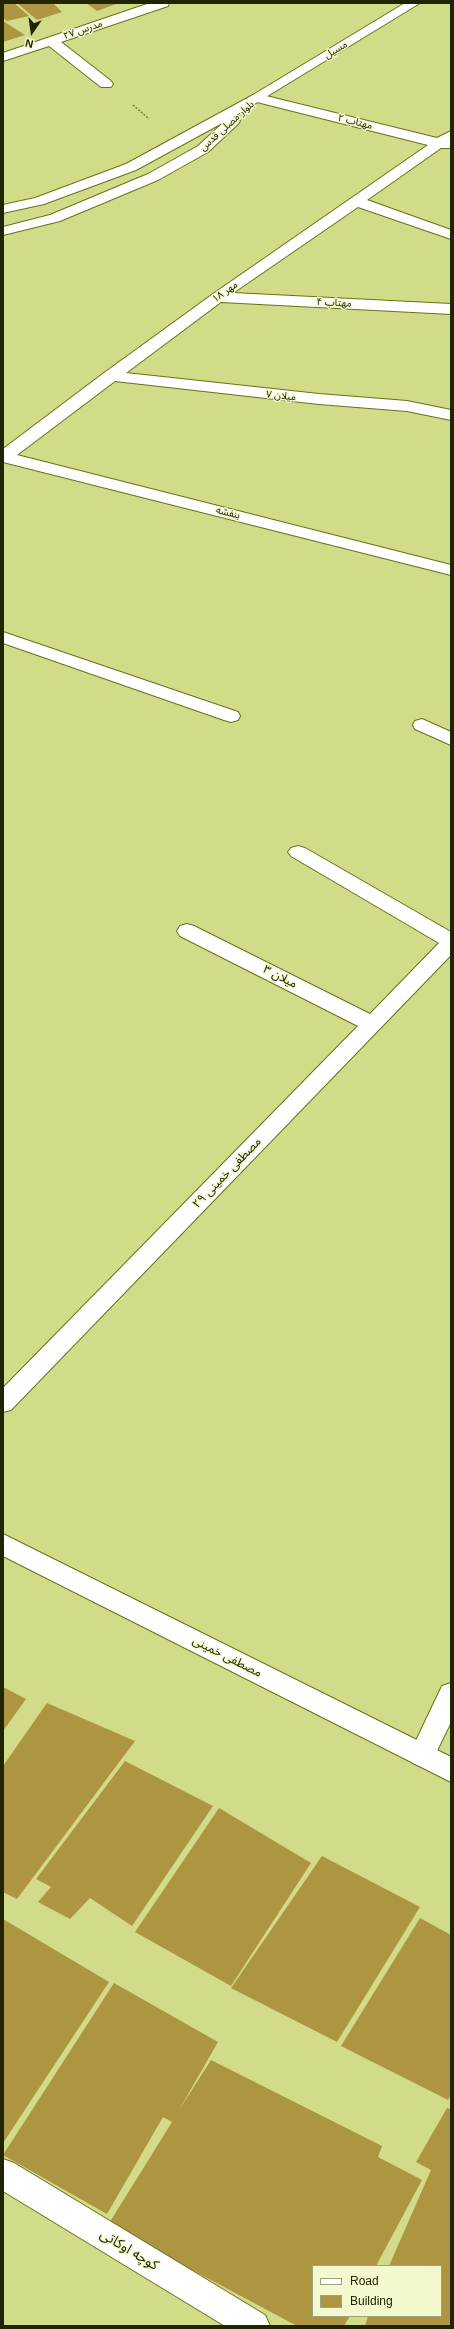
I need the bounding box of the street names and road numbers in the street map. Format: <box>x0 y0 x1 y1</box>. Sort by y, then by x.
street label: مدرس ۲۷ <box>62 18 104 42</box>
street label: مسیل <box>322 38 350 62</box>
street label: بلوار مصلی قدس <box>197 98 257 154</box>
street label: مهتاب ۲ <box>336 112 374 132</box>
street label: مهر ۱۸ <box>210 279 240 305</box>
street label: مهتاب ۴ <box>316 296 352 310</box>
street label: میلان ۷ <box>265 388 297 404</box>
street label: بنفشه <box>215 504 241 522</box>
street label: میلان ۳ <box>261 962 299 992</box>
street label: مصطفی خمینی ۲۹ <box>190 1135 264 1211</box>
street label: مصطفی خمینی <box>190 1633 264 1681</box>
street label: کوچه اوکاتی <box>97 2226 161 2274</box>

